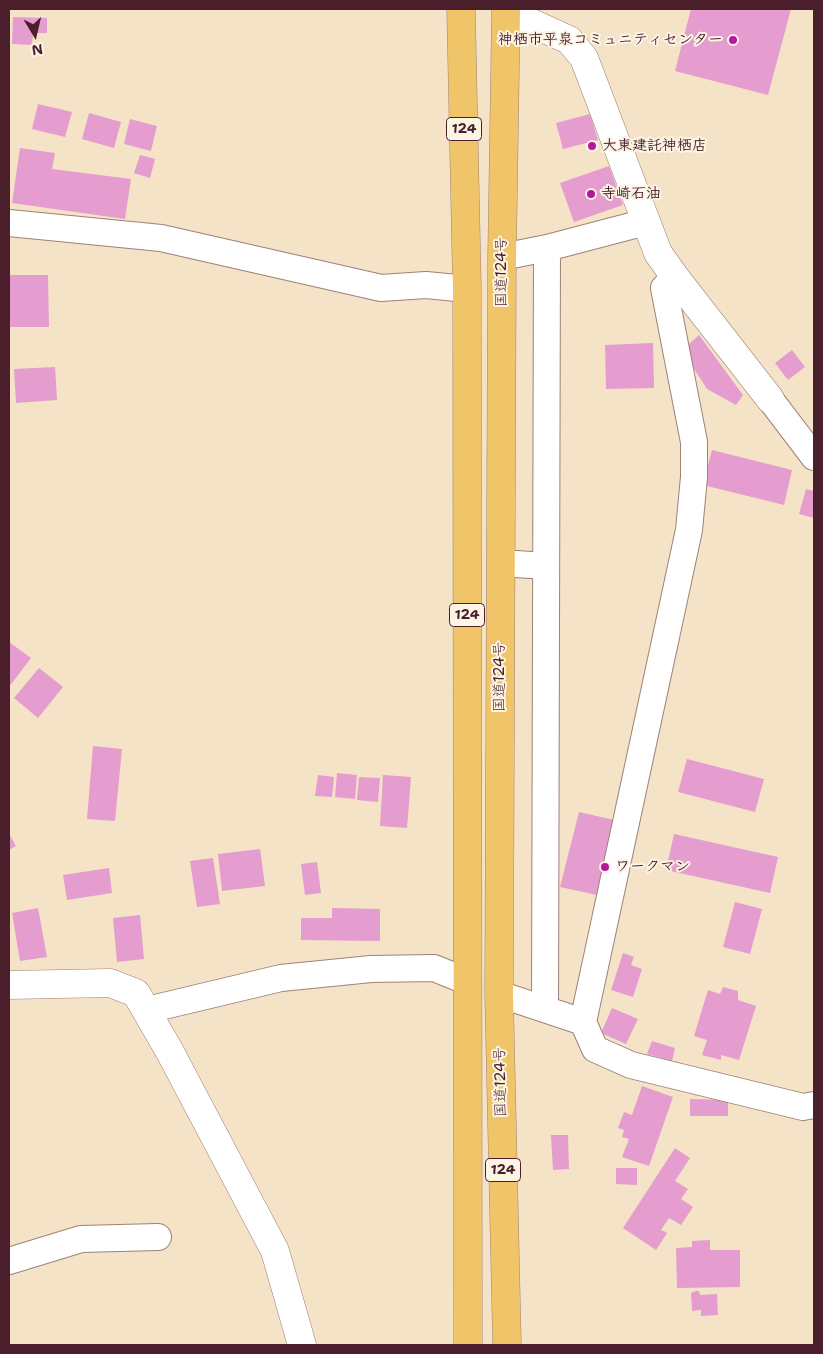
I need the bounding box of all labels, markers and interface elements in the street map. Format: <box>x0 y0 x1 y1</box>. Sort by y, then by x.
north arrow <box>10 10 60 60</box>
place label: 神栖市平泉コミュニティセンター <box>498 31 723 49</box>
marker: 神栖市平泉コミュニティセンター <box>727 34 739 46</box>
text: N <box>30 40 44 60</box>
road number: 124 <box>446 118 482 140</box>
place label: 大東建託神栖店 <box>602 137 707 155</box>
marker: 大東建託神栖店 <box>586 140 598 152</box>
place label: 寺崎石油 <box>601 185 661 203</box>
marker: 寺崎石油 <box>585 188 597 200</box>
street label: 国道124号 <box>493 237 511 307</box>
road number: 124 <box>450 604 484 626</box>
street label: 国道124号 <box>491 642 509 712</box>
place label: ワークマン <box>615 858 690 876</box>
marker: ワークマン <box>599 861 611 873</box>
street label: 国道124号 <box>491 1047 511 1117</box>
road number: 124 <box>486 1158 520 1182</box>

